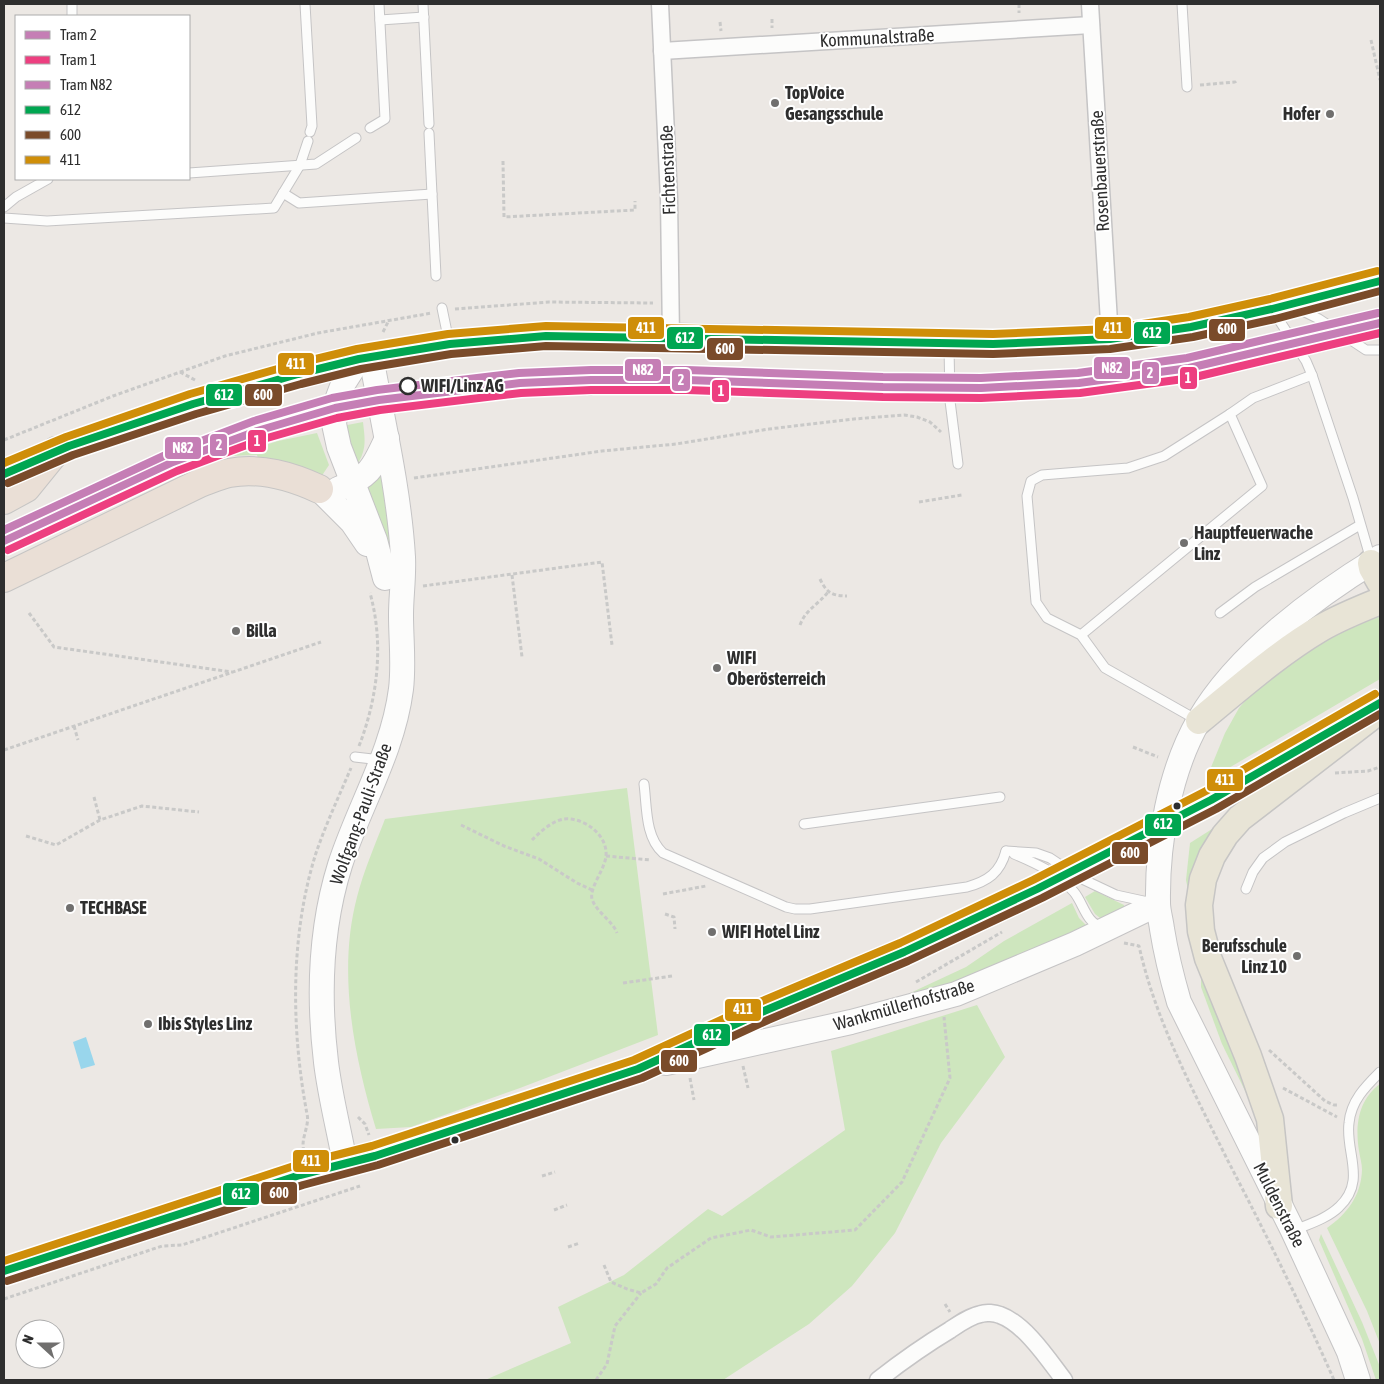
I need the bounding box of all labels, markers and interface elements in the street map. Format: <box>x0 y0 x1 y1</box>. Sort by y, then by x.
legend <box>15 15 190 180</box>
street label: Kommunalstraße <box>819 24 935 51</box>
text: Tram 2 <box>60 26 97 43</box>
text: Tram 1 <box>60 51 97 68</box>
text: Tram N82 <box>60 76 113 93</box>
place label: TopVoice Gesangsschule <box>785 82 883 124</box>
marker: TopVoice Gesangsschule <box>769 97 781 109</box>
text: 612 <box>60 101 81 118</box>
place label: Hofer <box>1283 103 1321 124</box>
marker: Hofer <box>1324 108 1336 120</box>
street label: Rosenbauerstraße <box>1086 110 1113 232</box>
street label: Fichtenstraße <box>655 125 680 215</box>
text: 600 <box>60 126 81 143</box>
text: 411 <box>60 151 81 168</box>
line badge: 411 <box>627 316 665 340</box>
line badge: 411 <box>1094 316 1132 340</box>
line badge: 600 <box>1208 318 1246 342</box>
text: 411 <box>635 320 656 336</box>
text: 411 <box>1102 320 1123 336</box>
line badge: 612 <box>1133 321 1171 345</box>
text: 600 <box>1217 321 1237 337</box>
text: 612 <box>1142 325 1162 341</box>
line badge: 612 <box>666 326 704 350</box>
text: 612 <box>675 330 695 346</box>
line badge: 600 <box>706 337 744 361</box>
text: 600 <box>715 341 735 357</box>
line badge: 411 <box>277 352 315 376</box>
text: 411 <box>285 356 306 372</box>
line badge: N82 <box>1093 356 1131 380</box>
line badge: N82 <box>624 358 662 382</box>
text: N82 <box>1101 360 1123 376</box>
line badge: 2 <box>1141 361 1160 385</box>
text: N82 <box>632 362 654 378</box>
text: 2 <box>1147 365 1154 381</box>
line badge: 1 <box>1179 366 1198 390</box>
line badge: 2 <box>671 368 691 392</box>
text: 1 <box>1185 370 1192 386</box>
text: 2 <box>678 372 685 388</box>
place label: WIFI/Linz AG <box>420 375 504 396</box>
marker: WIFI/Linz AG <box>399 377 417 395</box>
line badge: 1 <box>711 379 730 403</box>
line badge: 612 <box>205 383 243 407</box>
line badge: 600 <box>244 383 283 407</box>
text: 1 <box>718 383 725 399</box>
text: 612 <box>214 387 234 403</box>
text: 600 <box>253 387 273 403</box>
line badge: 1 <box>247 429 267 453</box>
line badge: 2 <box>209 433 228 457</box>
text: 1 <box>254 433 261 449</box>
line badge: N82 <box>164 436 202 460</box>
text: 2 <box>216 437 223 453</box>
text: N82 <box>172 440 194 456</box>
place label: Hauptfeuerwache Linz <box>1194 522 1313 564</box>
marker: Hauptfeuerwache Linz <box>1178 537 1190 549</box>
place label: Billa <box>246 620 277 641</box>
marker: Billa <box>230 625 242 637</box>
place label: WIFI Oberösterreich <box>726 647 826 689</box>
marker: WIFI Oberösterreich <box>711 662 723 674</box>
street label: Wolfgang-Pauli-Straße <box>325 740 396 887</box>
line badge: 411 <box>1206 768 1244 792</box>
text: 411 <box>1214 772 1235 788</box>
unlabelled marker <box>1172 801 1182 811</box>
line badge: 612 <box>1144 813 1182 837</box>
text: 612 <box>1153 816 1173 832</box>
line badge: 600 <box>1111 841 1149 865</box>
text: 600 <box>1120 845 1140 861</box>
place label: TECHBASE <box>80 897 147 918</box>
marker: TECHBASE <box>64 902 76 914</box>
place label: WIFI Hotel Linz <box>721 921 820 942</box>
marker: WIFI Hotel Linz <box>706 926 718 938</box>
place label: Berufsschule Linz 10 <box>1202 935 1287 977</box>
marker: Berufsschule Linz 10 <box>1291 950 1303 962</box>
street label: Wankmüllerhofstraße <box>831 974 977 1035</box>
line badge: 411 <box>724 998 762 1022</box>
text: 411 <box>732 1001 753 1017</box>
place label: Ibis Styles Linz <box>158 1013 253 1034</box>
marker: Ibis Styles Linz <box>142 1018 154 1030</box>
line badge: 612 <box>693 1023 731 1047</box>
text: 612 <box>702 1027 722 1043</box>
line badge: 600 <box>660 1049 698 1073</box>
text: 600 <box>669 1053 689 1069</box>
unlabelled marker <box>450 1135 460 1145</box>
line badge: 411 <box>292 1149 330 1173</box>
text: 411 <box>300 1153 321 1169</box>
street label: Muldenstraße <box>1249 1159 1310 1251</box>
line badge: 600 <box>260 1181 298 1205</box>
line badge: 612 <box>222 1182 260 1206</box>
text: 600 <box>269 1185 289 1201</box>
text: 612 <box>231 1186 251 1202</box>
north arrow <box>15 1319 65 1369</box>
text: N <box>19 1333 37 1346</box>

